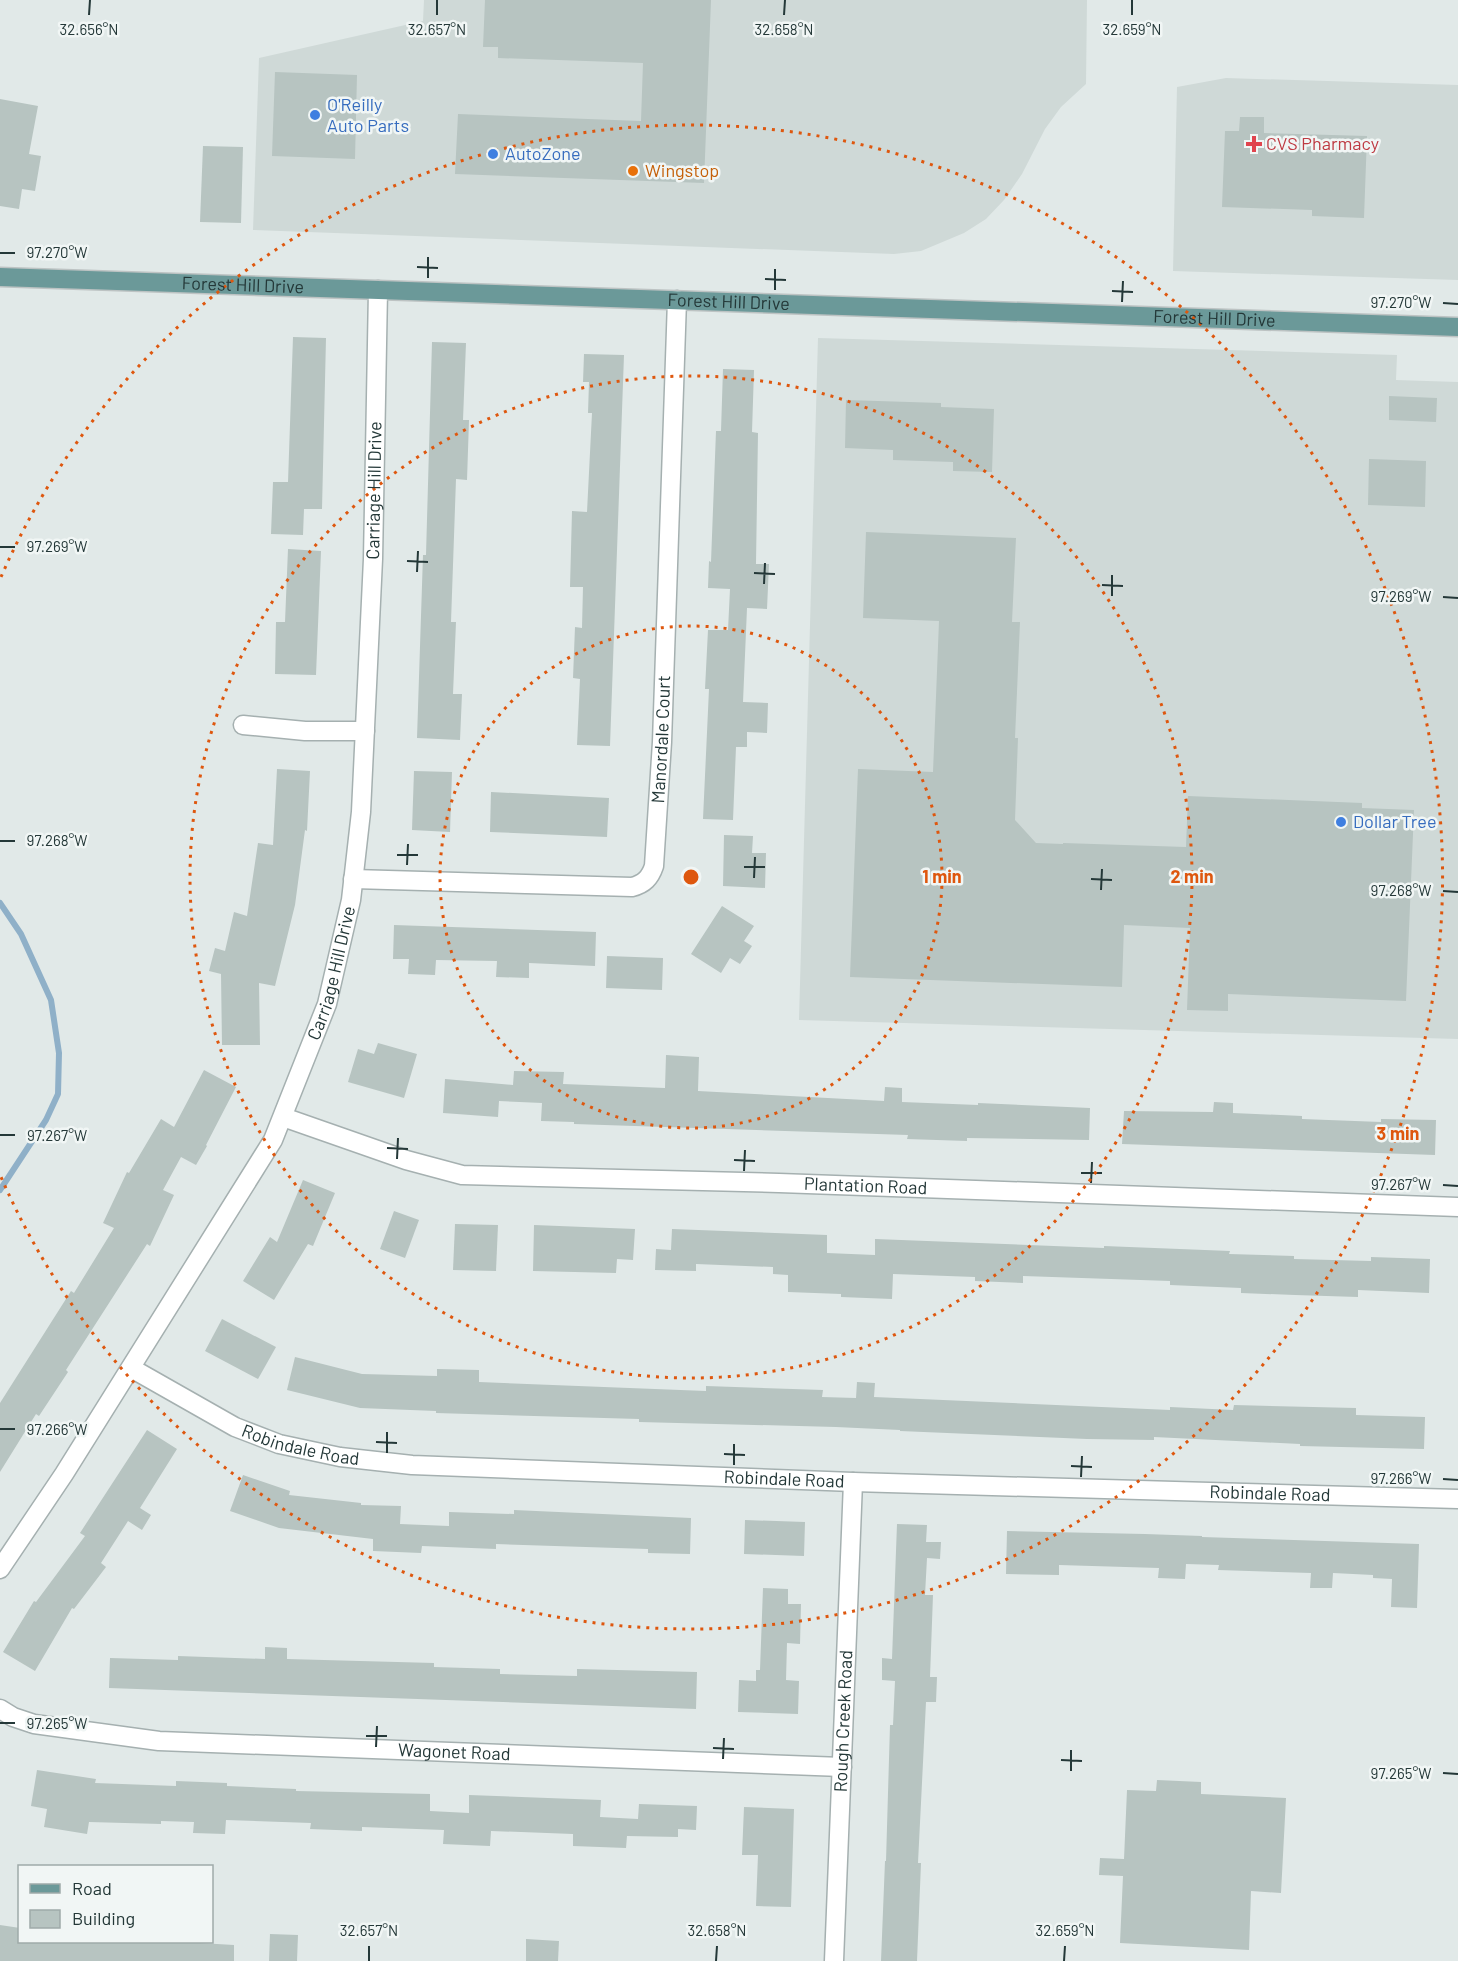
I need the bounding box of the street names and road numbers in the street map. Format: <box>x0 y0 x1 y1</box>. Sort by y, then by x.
street label: Forest Hill Drive <box>181 271 304 297</box>
street label: Forest Hill Drive <box>667 288 790 314</box>
street label: Forest Hill Drive <box>1153 305 1276 331</box>
street label: Carriage Hill Drive <box>361 421 386 560</box>
street label: Manordale Court <box>646 675 674 804</box>
street label: Carriage Hill Drive <box>302 904 359 1043</box>
street label: Plantation Road <box>804 1172 928 1198</box>
street label: Robindale Road <box>239 1419 361 1469</box>
street label: Robindale Road <box>723 1465 845 1492</box>
street label: Robindale Road <box>1209 1480 1331 1505</box>
street label: Rough Creek Road <box>829 1650 856 1793</box>
street label: Wagonet Road <box>398 1738 511 1764</box>

